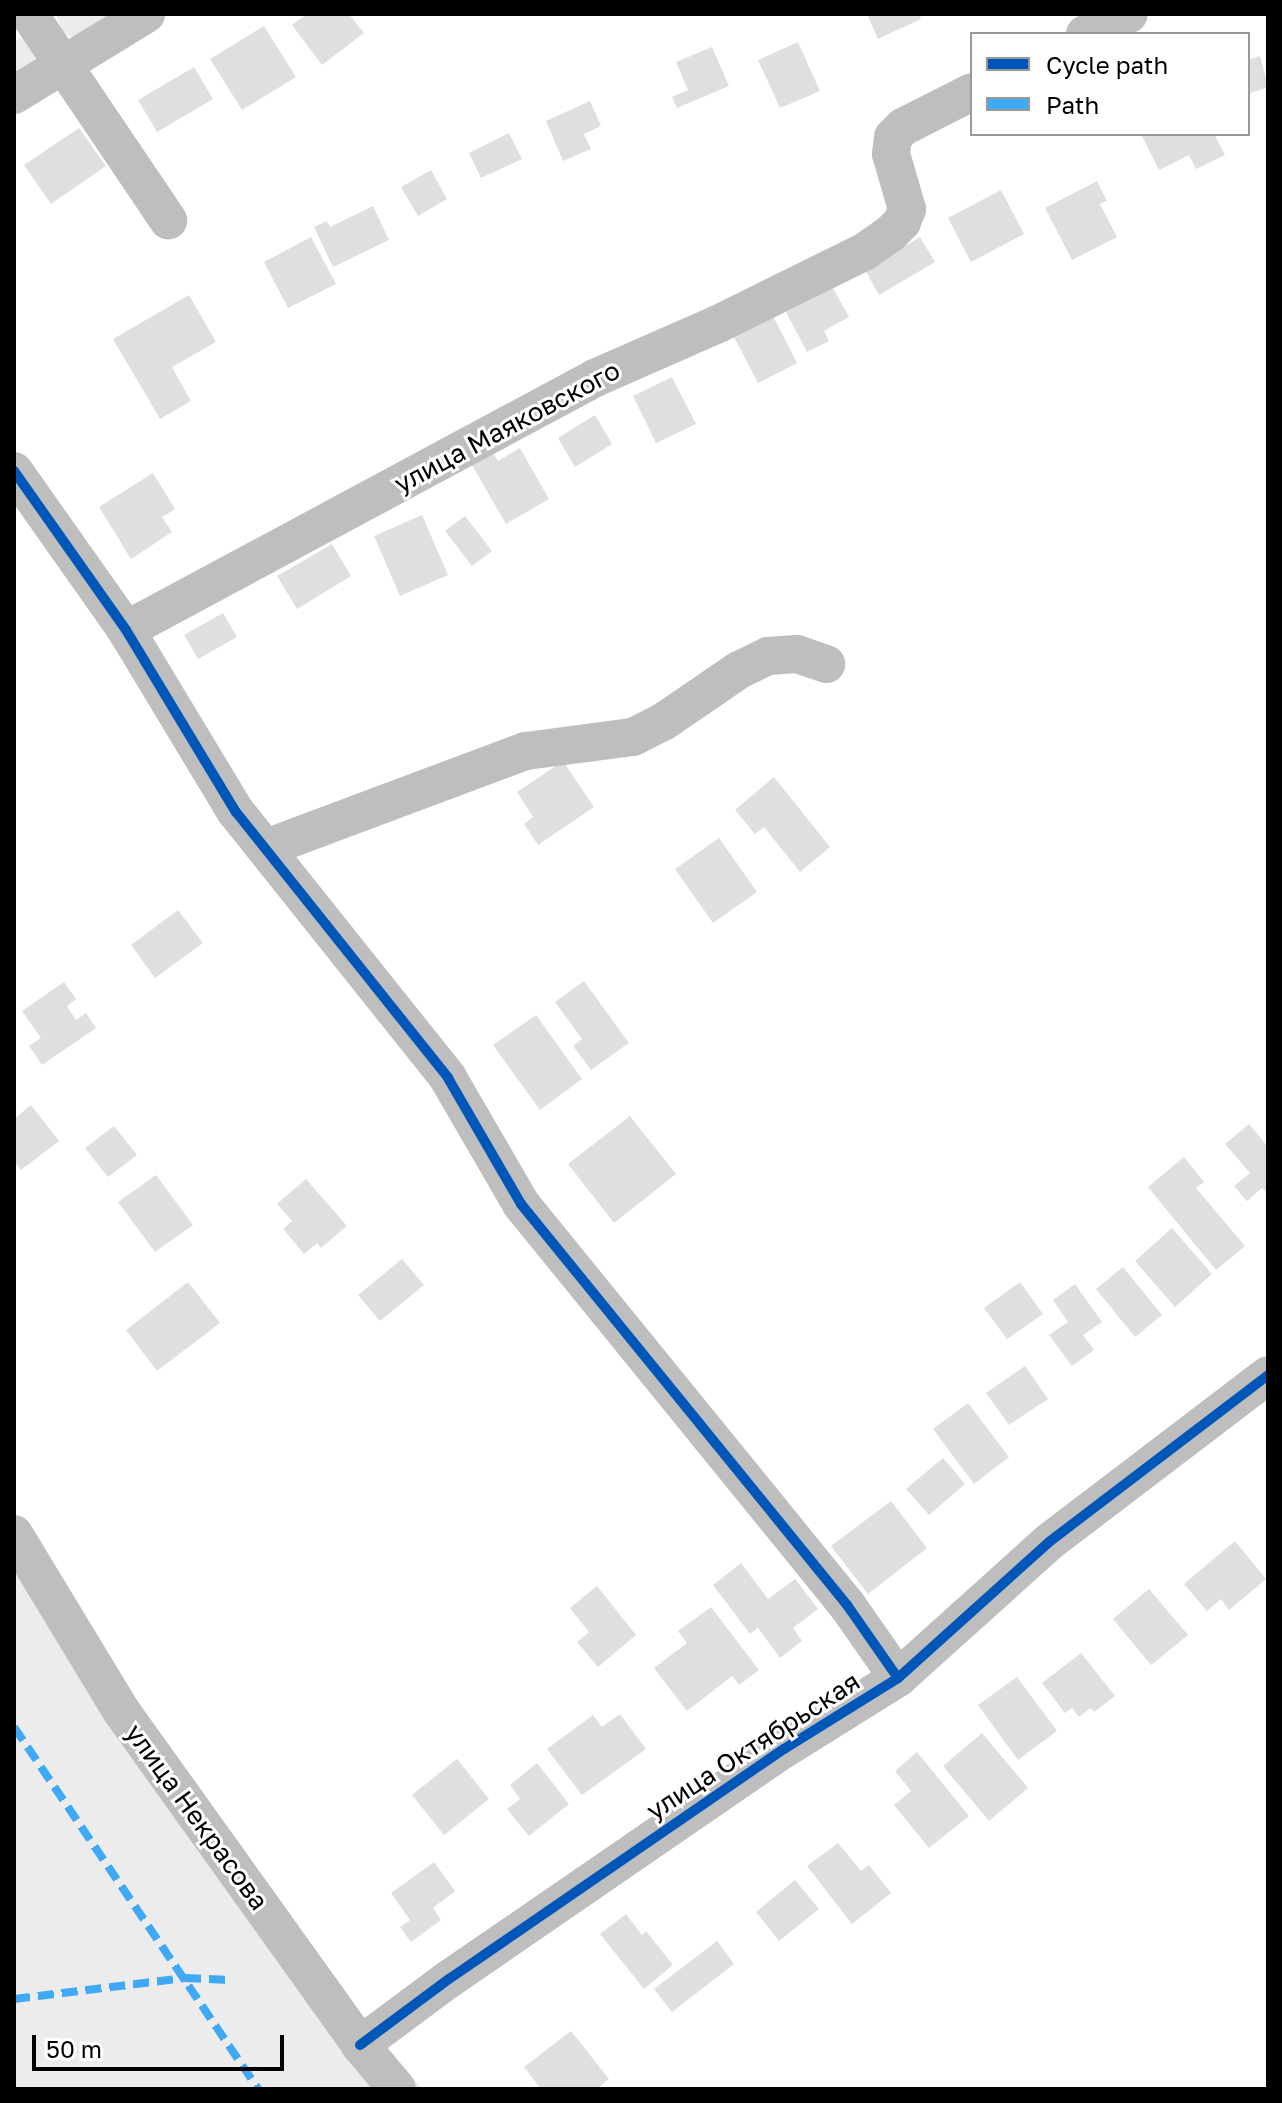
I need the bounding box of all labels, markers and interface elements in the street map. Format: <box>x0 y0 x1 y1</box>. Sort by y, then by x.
legend <box>970 32 1250 136</box>
text: Cycle path <box>1046 50 1168 79</box>
text: Path <box>1046 90 1099 119</box>
street label: улица Маяковского <box>389 354 625 500</box>
street label: улица Октябрьская <box>641 1665 865 1827</box>
street label: улица Некрасова <box>119 1718 275 1916</box>
scale bar <box>36 2019 288 2069</box>
text: 50 m <box>46 2034 102 2063</box>

